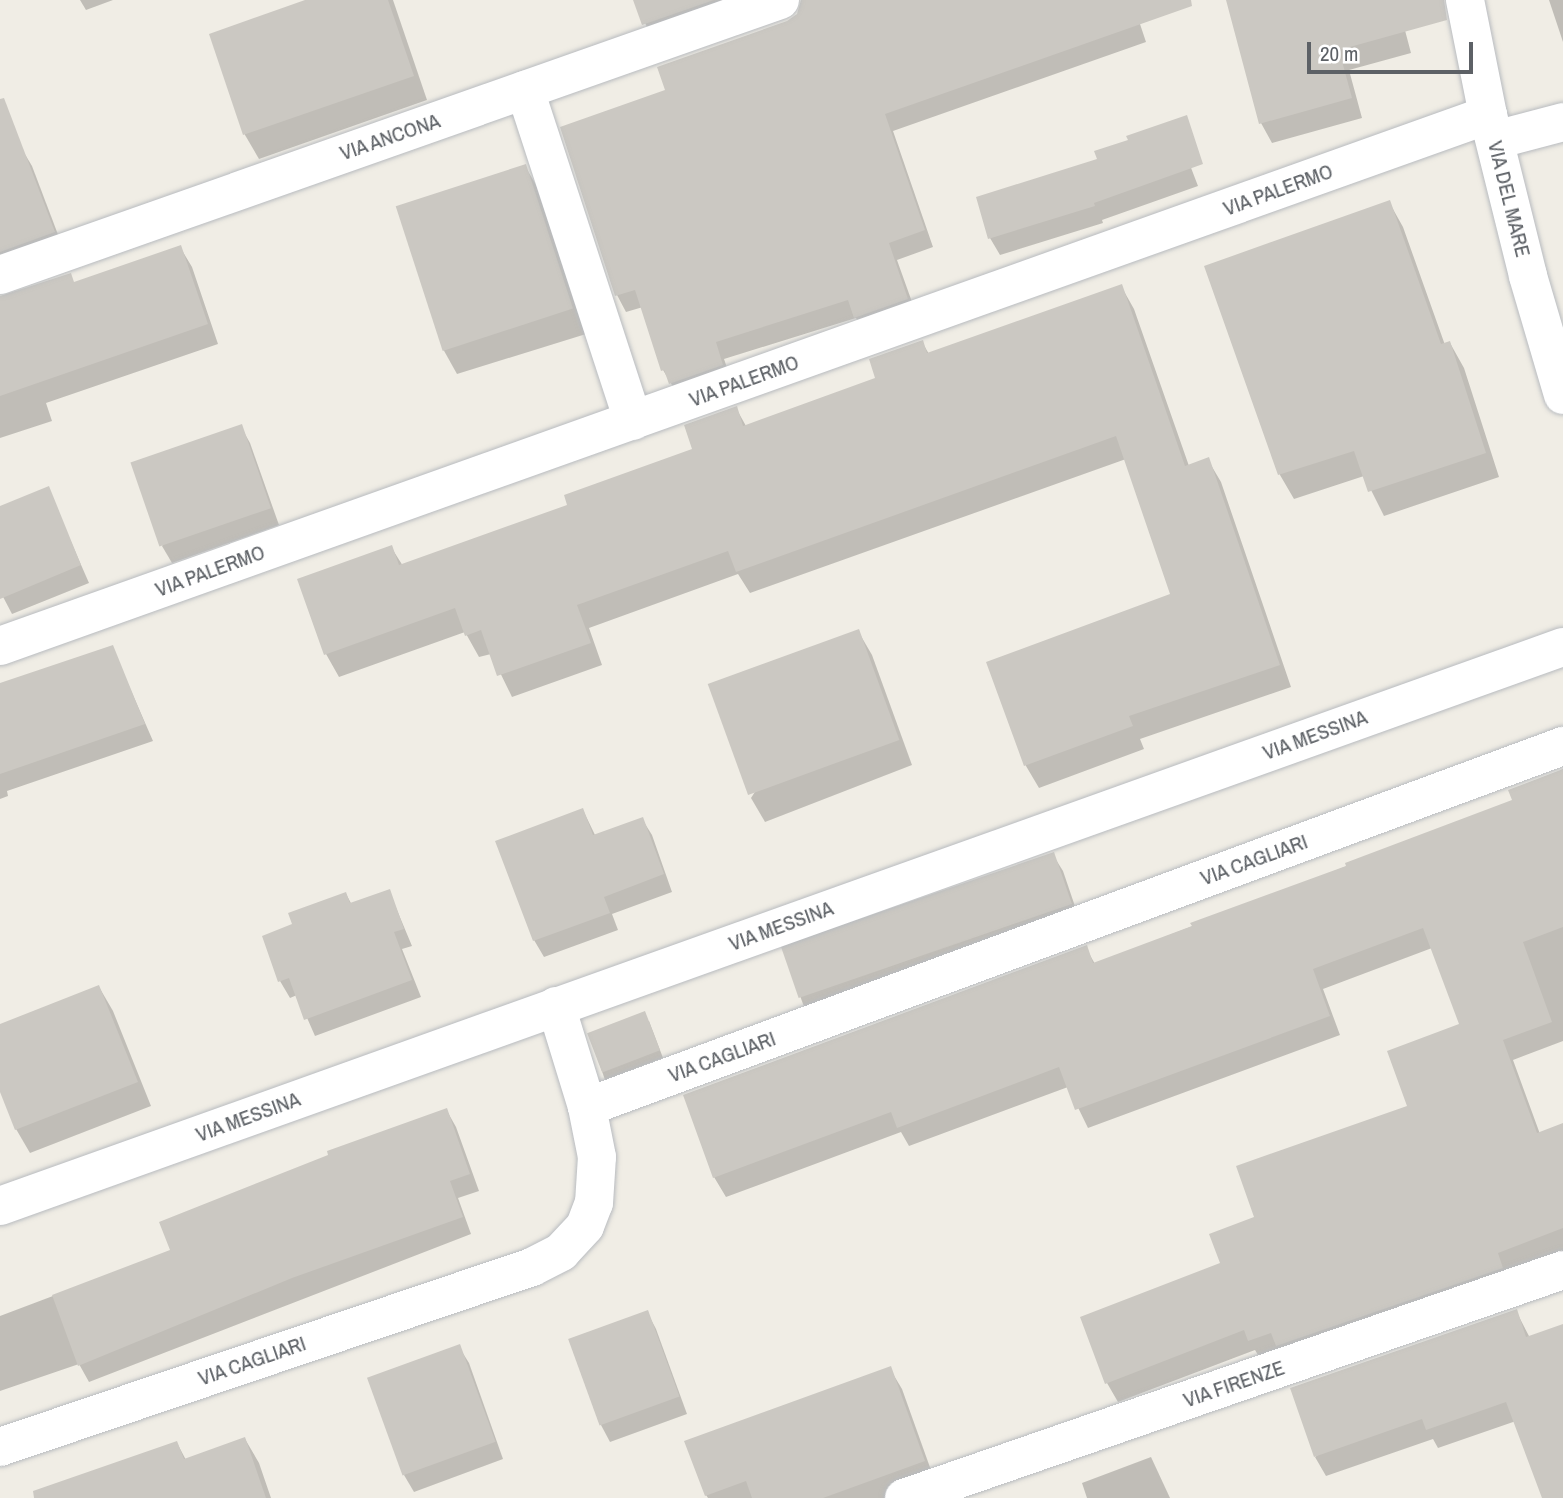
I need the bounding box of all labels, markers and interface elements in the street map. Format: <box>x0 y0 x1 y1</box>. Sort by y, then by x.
scale bar <box>1311 28 1477 72</box>
text: 20 m <box>1320 39 1358 68</box>
street label: VIA ANCONA <box>336 108 444 166</box>
street label: VIA DEL MARE <box>1482 137 1536 261</box>
street label: VIA PALERMO <box>1219 158 1337 222</box>
street label: VIA PALERMO <box>685 349 803 413</box>
street label: VIA PALERMO <box>151 539 269 603</box>
street label: VIA MESSINA <box>1259 704 1371 766</box>
street label: VIA CAGLIARI <box>1197 829 1311 891</box>
street label: VIA MESSINA <box>725 895 837 957</box>
street label: VIA CAGLIARI <box>665 1026 779 1088</box>
street label: VIA MESSINA <box>192 1086 304 1148</box>
street label: VIA CAGLIARI <box>195 1331 309 1391</box>
street label: VIA FIRENZE <box>1180 1355 1288 1413</box>

